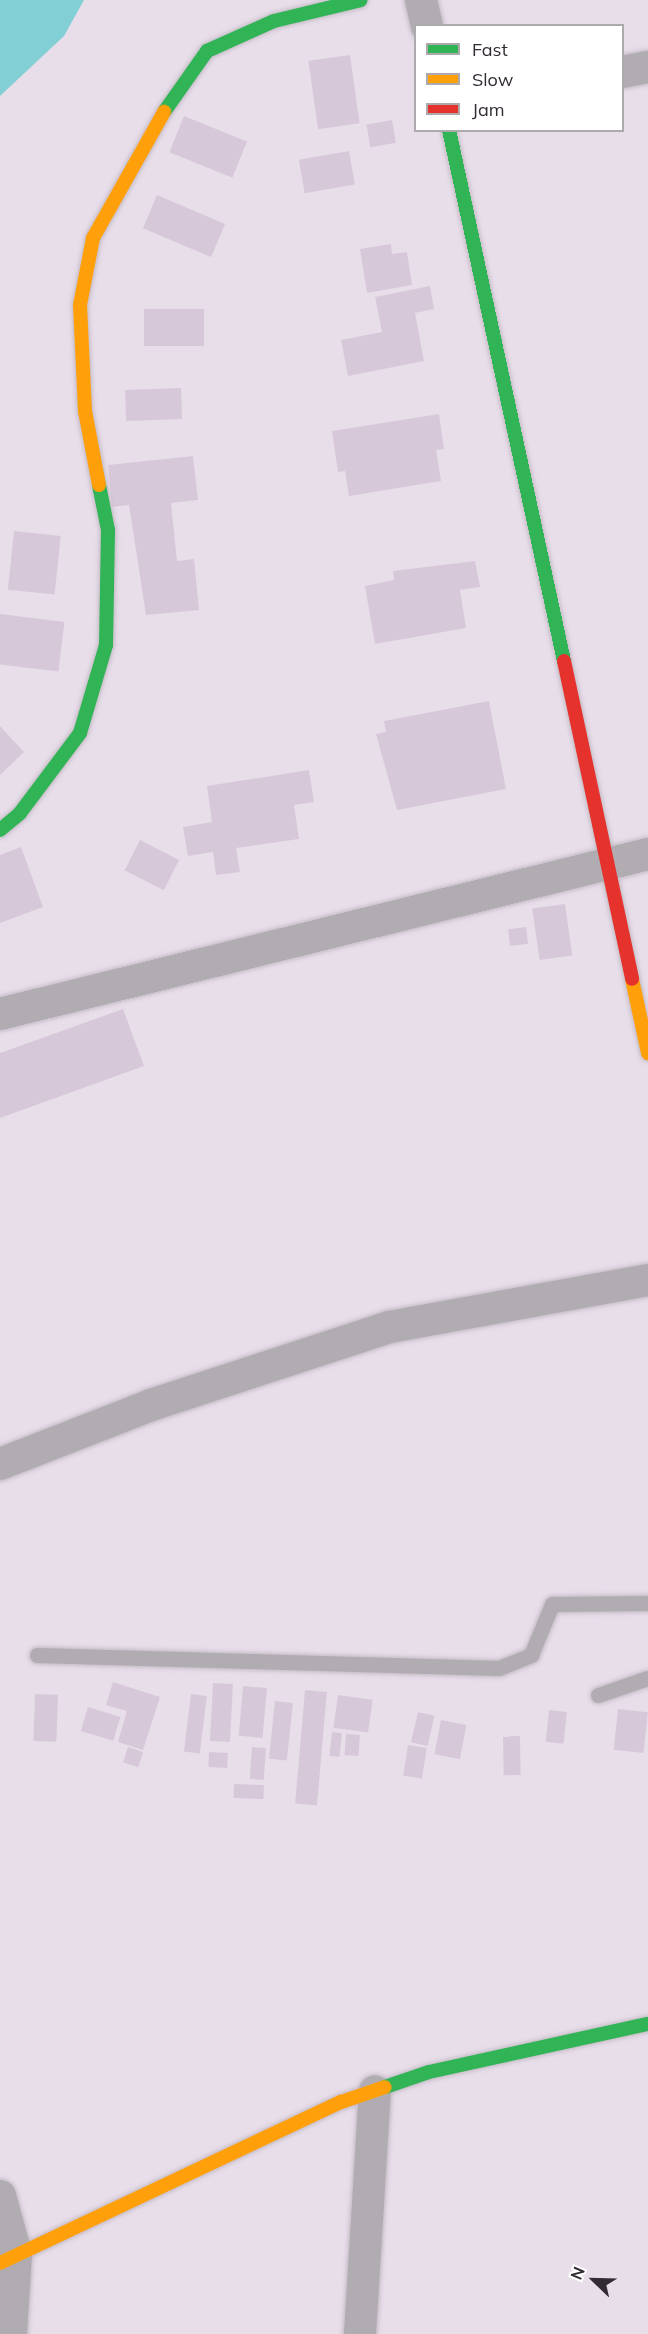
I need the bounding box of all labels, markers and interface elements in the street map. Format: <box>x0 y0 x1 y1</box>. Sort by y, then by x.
legend <box>414 24 624 132</box>
text: Fast <box>472 38 508 61</box>
text: Slow <box>472 68 513 91</box>
text: Jam <box>472 98 505 121</box>
north arrow <box>564 2250 624 2310</box>
text: N <box>566 2263 589 2282</box>

